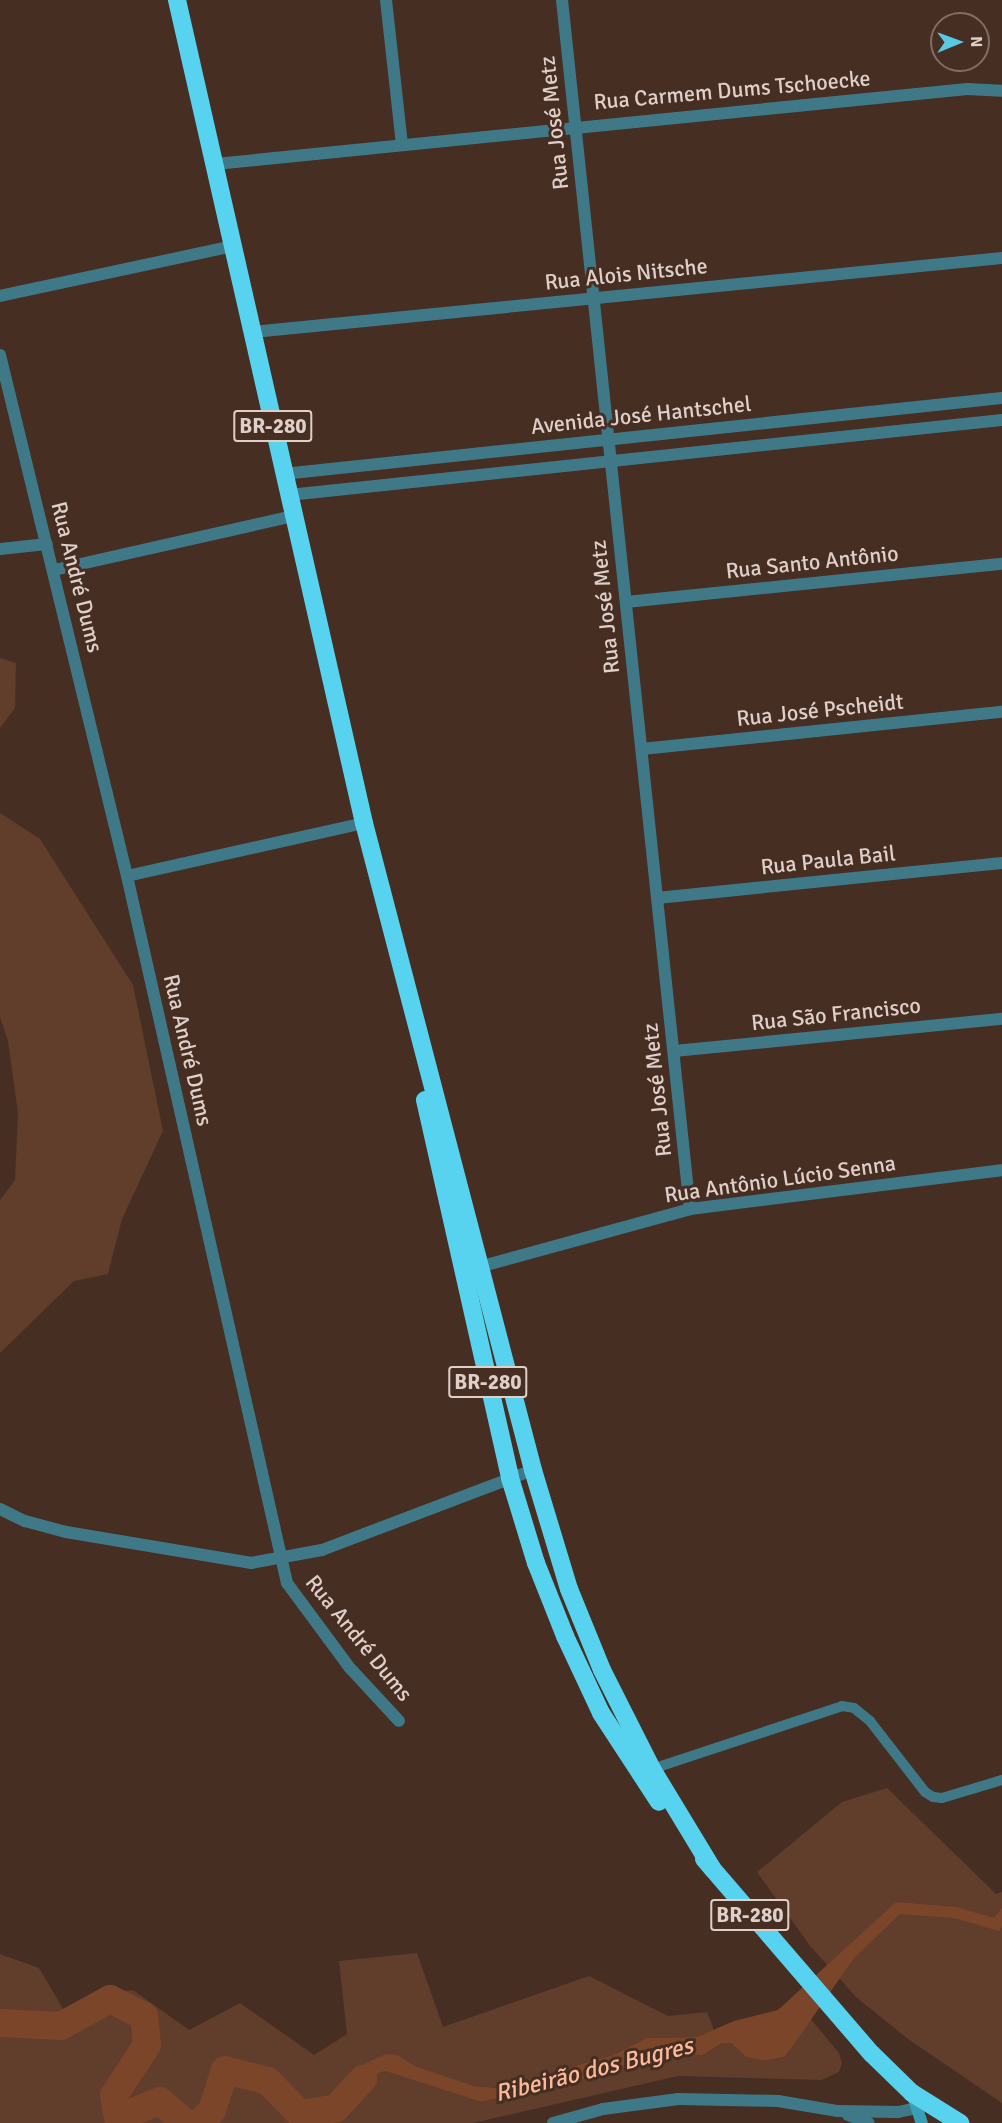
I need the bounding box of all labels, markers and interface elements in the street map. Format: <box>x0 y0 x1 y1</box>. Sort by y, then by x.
north arrow <box>930 12 990 72</box>
text: N <box>966 36 986 47</box>
street label: Rua José Metz <box>534 55 574 191</box>
street label: Rua Carmem Dums Tschoecke <box>592 65 872 115</box>
street label: Rua Alois Nitsche <box>543 252 709 296</box>
street label: Avenida José Hantschel <box>530 390 752 440</box>
road number: BR-280 <box>232 408 314 444</box>
street label: Rua André Dums <box>45 499 109 655</box>
street label: Rua José Metz <box>585 539 625 675</box>
street label: Rua Santo Antônio <box>724 540 900 584</box>
street label: Rua José Pscheidt <box>735 688 905 732</box>
street label: Rua Paula Bail <box>759 840 897 880</box>
street label: Rua André Dums <box>158 972 218 1128</box>
street label: Rua São Francisco <box>750 992 922 1036</box>
street label: Rua José Metz <box>637 1022 677 1158</box>
street label: Rua Antônio Lúcio Senna <box>663 1150 897 1208</box>
road number: BR-280 <box>448 1364 528 1400</box>
street label: Rua André Dums <box>300 1570 418 1706</box>
road number: BR-280 <box>710 1897 790 1933</box>
water label: Ribeirão dos Bugres <box>492 2032 696 2108</box>

